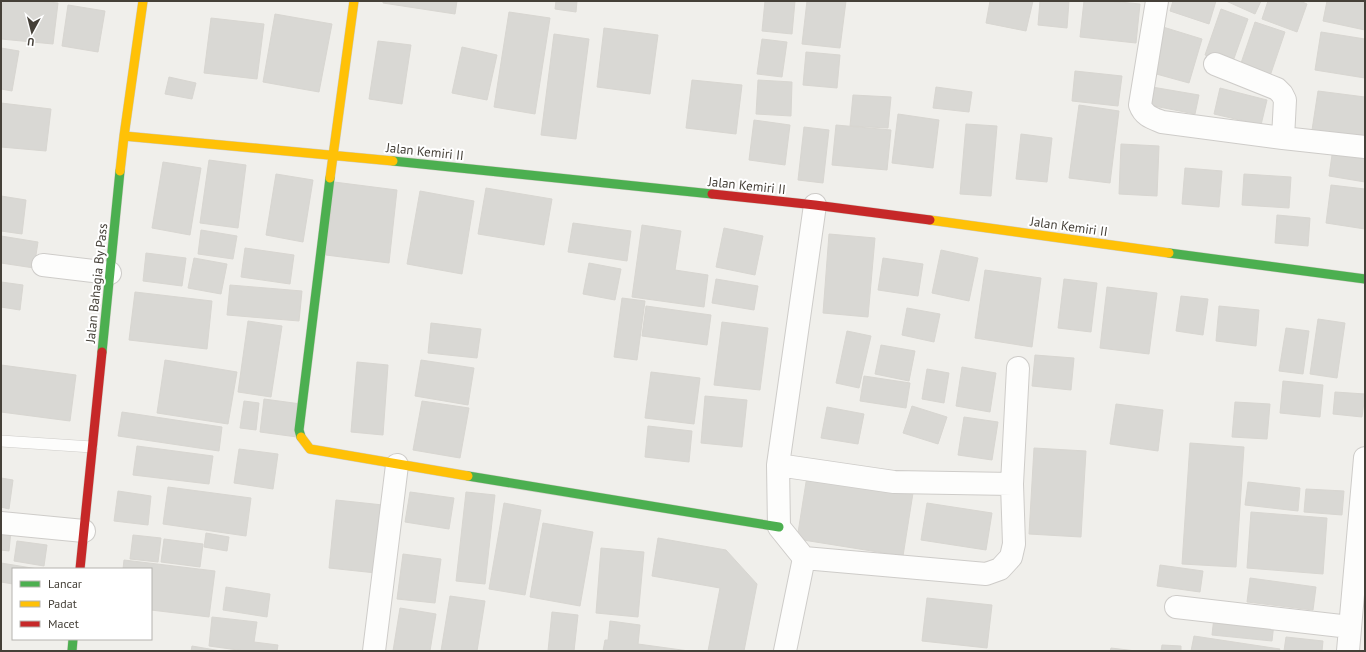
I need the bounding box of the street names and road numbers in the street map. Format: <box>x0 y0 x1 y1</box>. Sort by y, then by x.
street label: Jalan Kemiri II <box>384 139 465 164</box>
street label: Jalan Kemiri II <box>706 173 787 198</box>
street label: Jalan Kemiri II <box>1028 213 1109 240</box>
street label: Jalan Bahagia By Pass <box>82 223 111 345</box>

